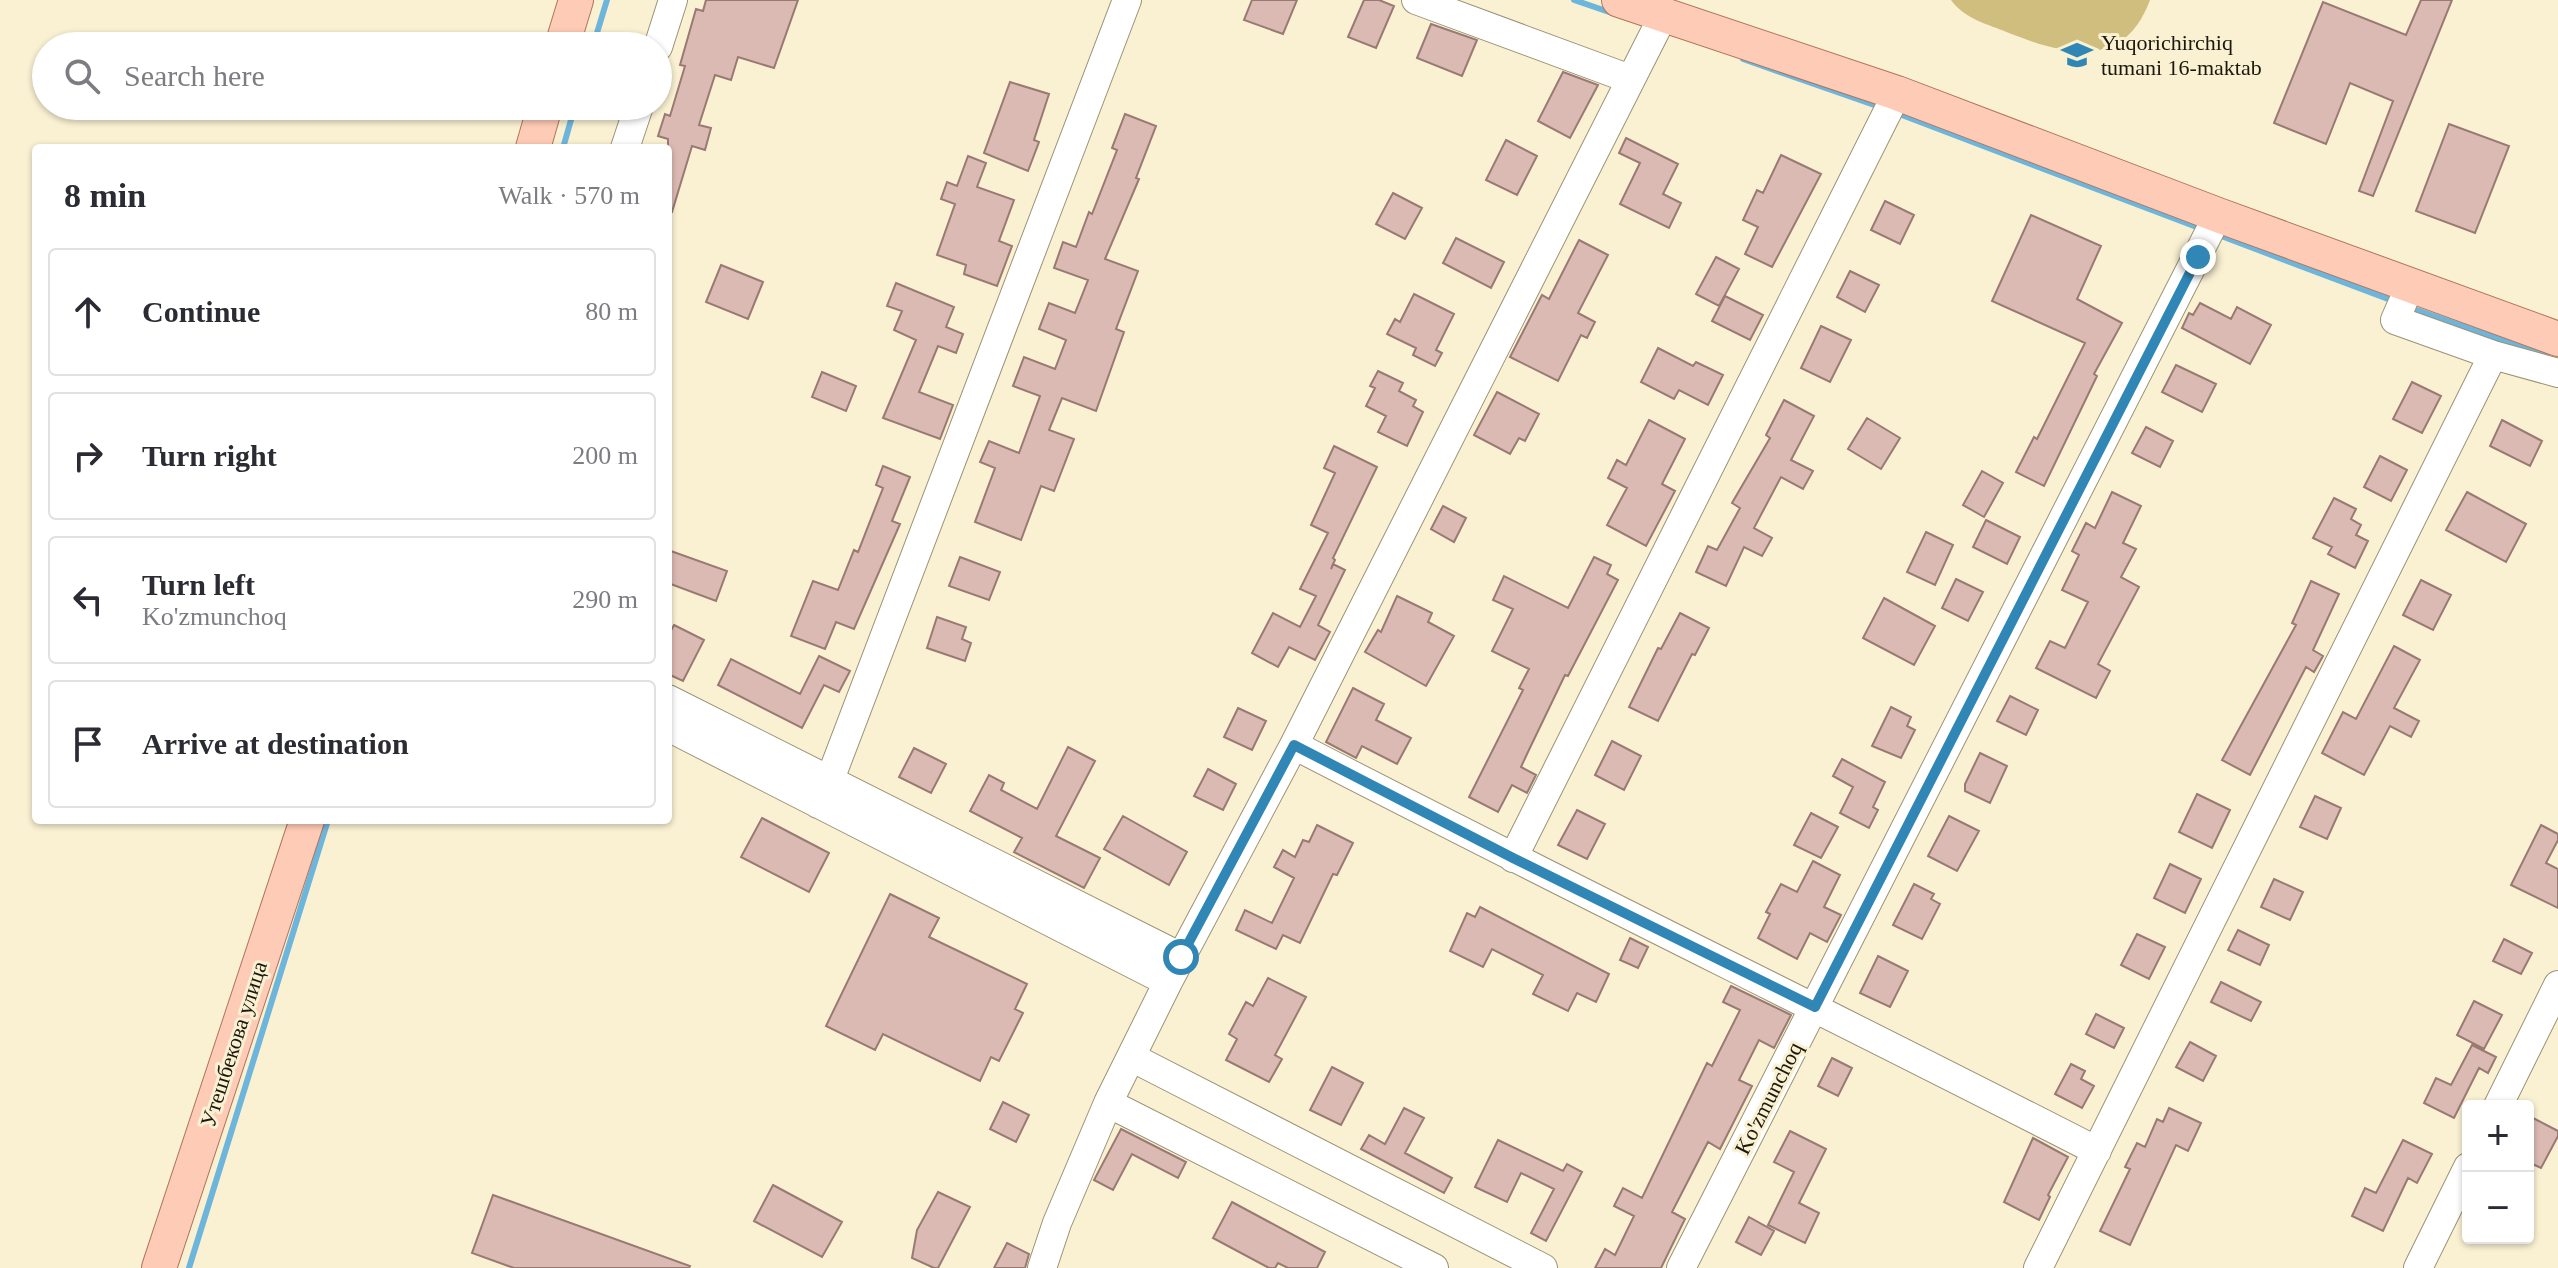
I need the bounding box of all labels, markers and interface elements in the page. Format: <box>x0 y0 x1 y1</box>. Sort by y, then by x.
place label: Yuqorichirchiq tumani 16-maktab <box>2101 30 2262 80</box>
search box <box>32 32 672 120</box>
school or university icon: Yuqorichirchiq tumani 16-maktab <box>2060 38 2094 72</box>
icon: search <box>60 54 104 98</box>
text: Search here <box>124 59 265 92</box>
text: 8 min <box>64 177 146 214</box>
text: Walk · 570 m <box>498 181 640 210</box>
route end <box>2180 239 2216 275</box>
icon: ahead <box>66 290 110 334</box>
text: Continue <box>142 295 260 328</box>
text: 80 m <box>585 297 638 326</box>
icon: right <box>66 434 110 478</box>
text: Turn right <box>142 439 277 472</box>
text: 200 m <box>572 441 638 470</box>
text: Turn left <box>142 568 255 601</box>
icon: left <box>66 578 110 622</box>
text: 290 m <box>572 585 638 614</box>
text: Ko'zmunchoq <box>142 602 287 631</box>
icon: arrive <box>66 722 110 766</box>
text: Arrive at destination <box>142 727 409 760</box>
route start <box>1163 939 1199 975</box>
street label: Утешбекова улица <box>195 958 272 1130</box>
street label: Ko'zmunchoq <box>1730 1038 1807 1158</box>
map controls <box>2462 1100 2534 1244</box>
button: + <box>2462 1100 2534 1172</box>
button: − <box>2462 1172 2534 1244</box>

